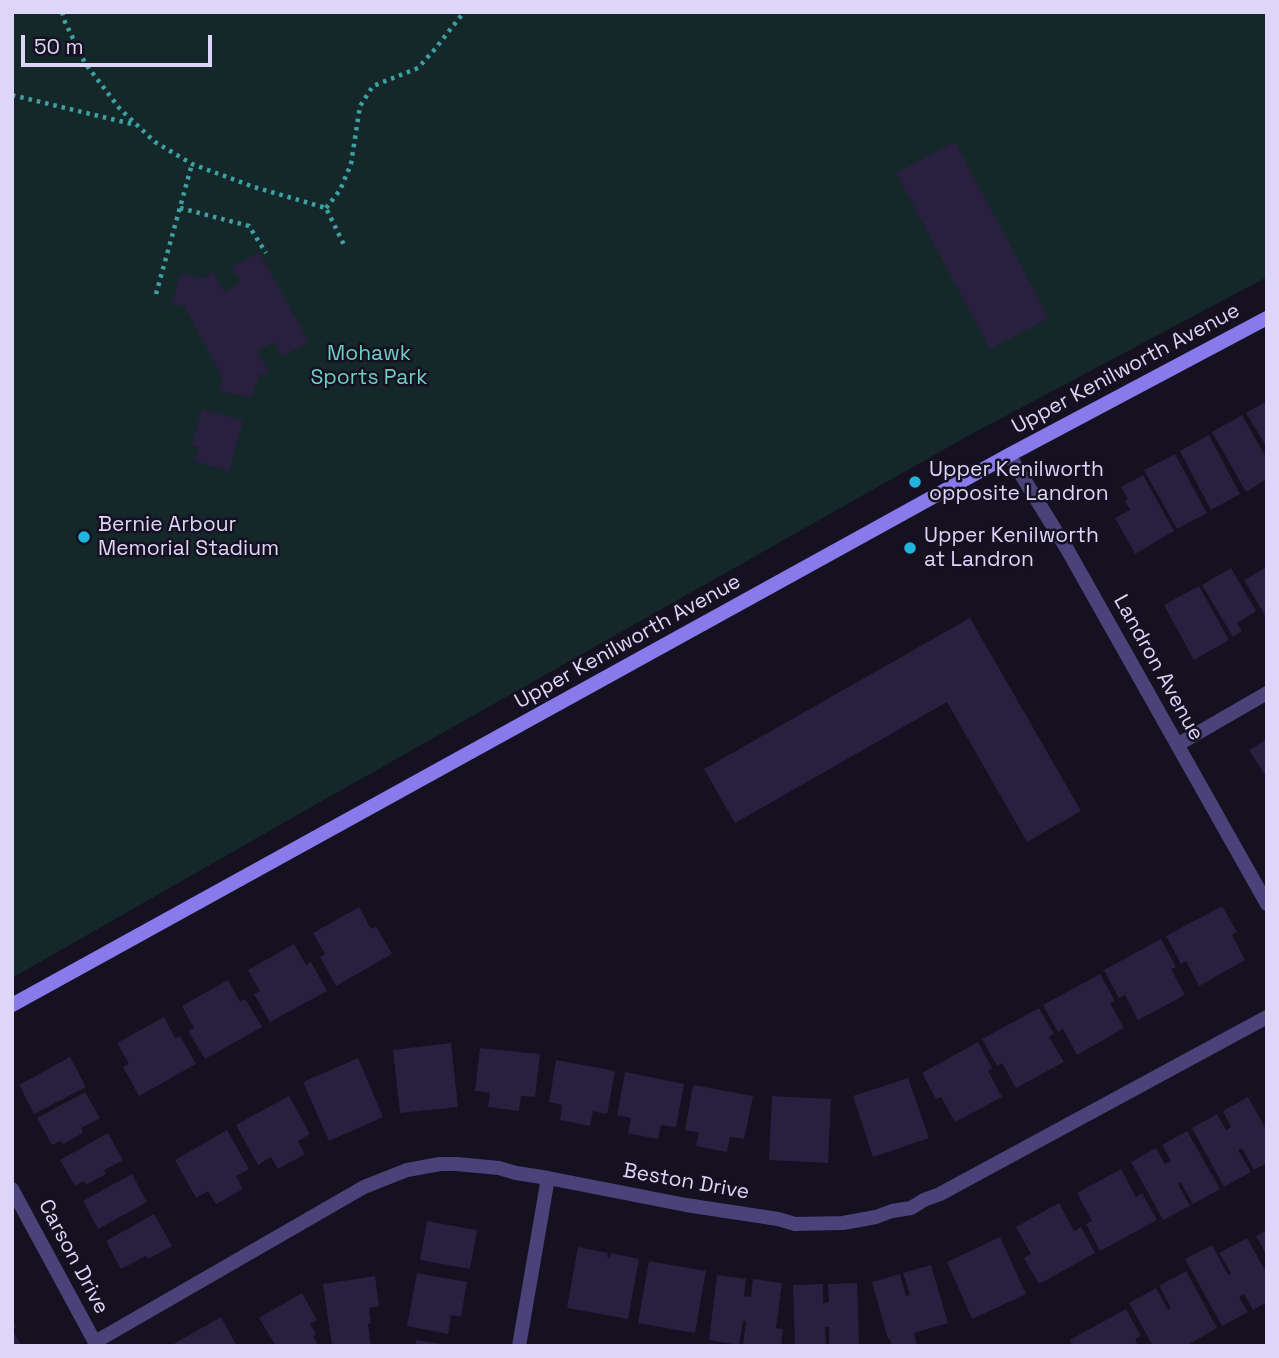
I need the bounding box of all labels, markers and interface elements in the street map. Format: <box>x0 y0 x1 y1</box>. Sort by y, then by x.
scale bar <box>24 21 215 65</box>
text: 50 m <box>34 33 84 60</box>
street label: Upper Kenilworth Avenue <box>1008 298 1244 440</box>
park label: Mohawk Sports Park <box>310 341 428 391</box>
place label: Upper Kenilworth opposite Landron <box>929 457 1109 507</box>
marker: Upper Kenilworth opposite Landron <box>907 474 923 490</box>
place label: Bernie Arbour Memorial Stadium <box>98 512 279 562</box>
place label: Upper Kenilworth at Landron <box>924 523 1099 573</box>
marker: Bernie Arbour Memorial Stadium <box>76 529 92 545</box>
marker: Upper Kenilworth at Landron <box>902 540 918 556</box>
street label: Upper Kenilworth Avenue <box>511 569 745 715</box>
street label: Landron Avenue <box>1107 591 1209 745</box>
street label: Beston Drive <box>621 1158 751 1206</box>
street label: Carson Drive <box>32 1196 114 1318</box>

